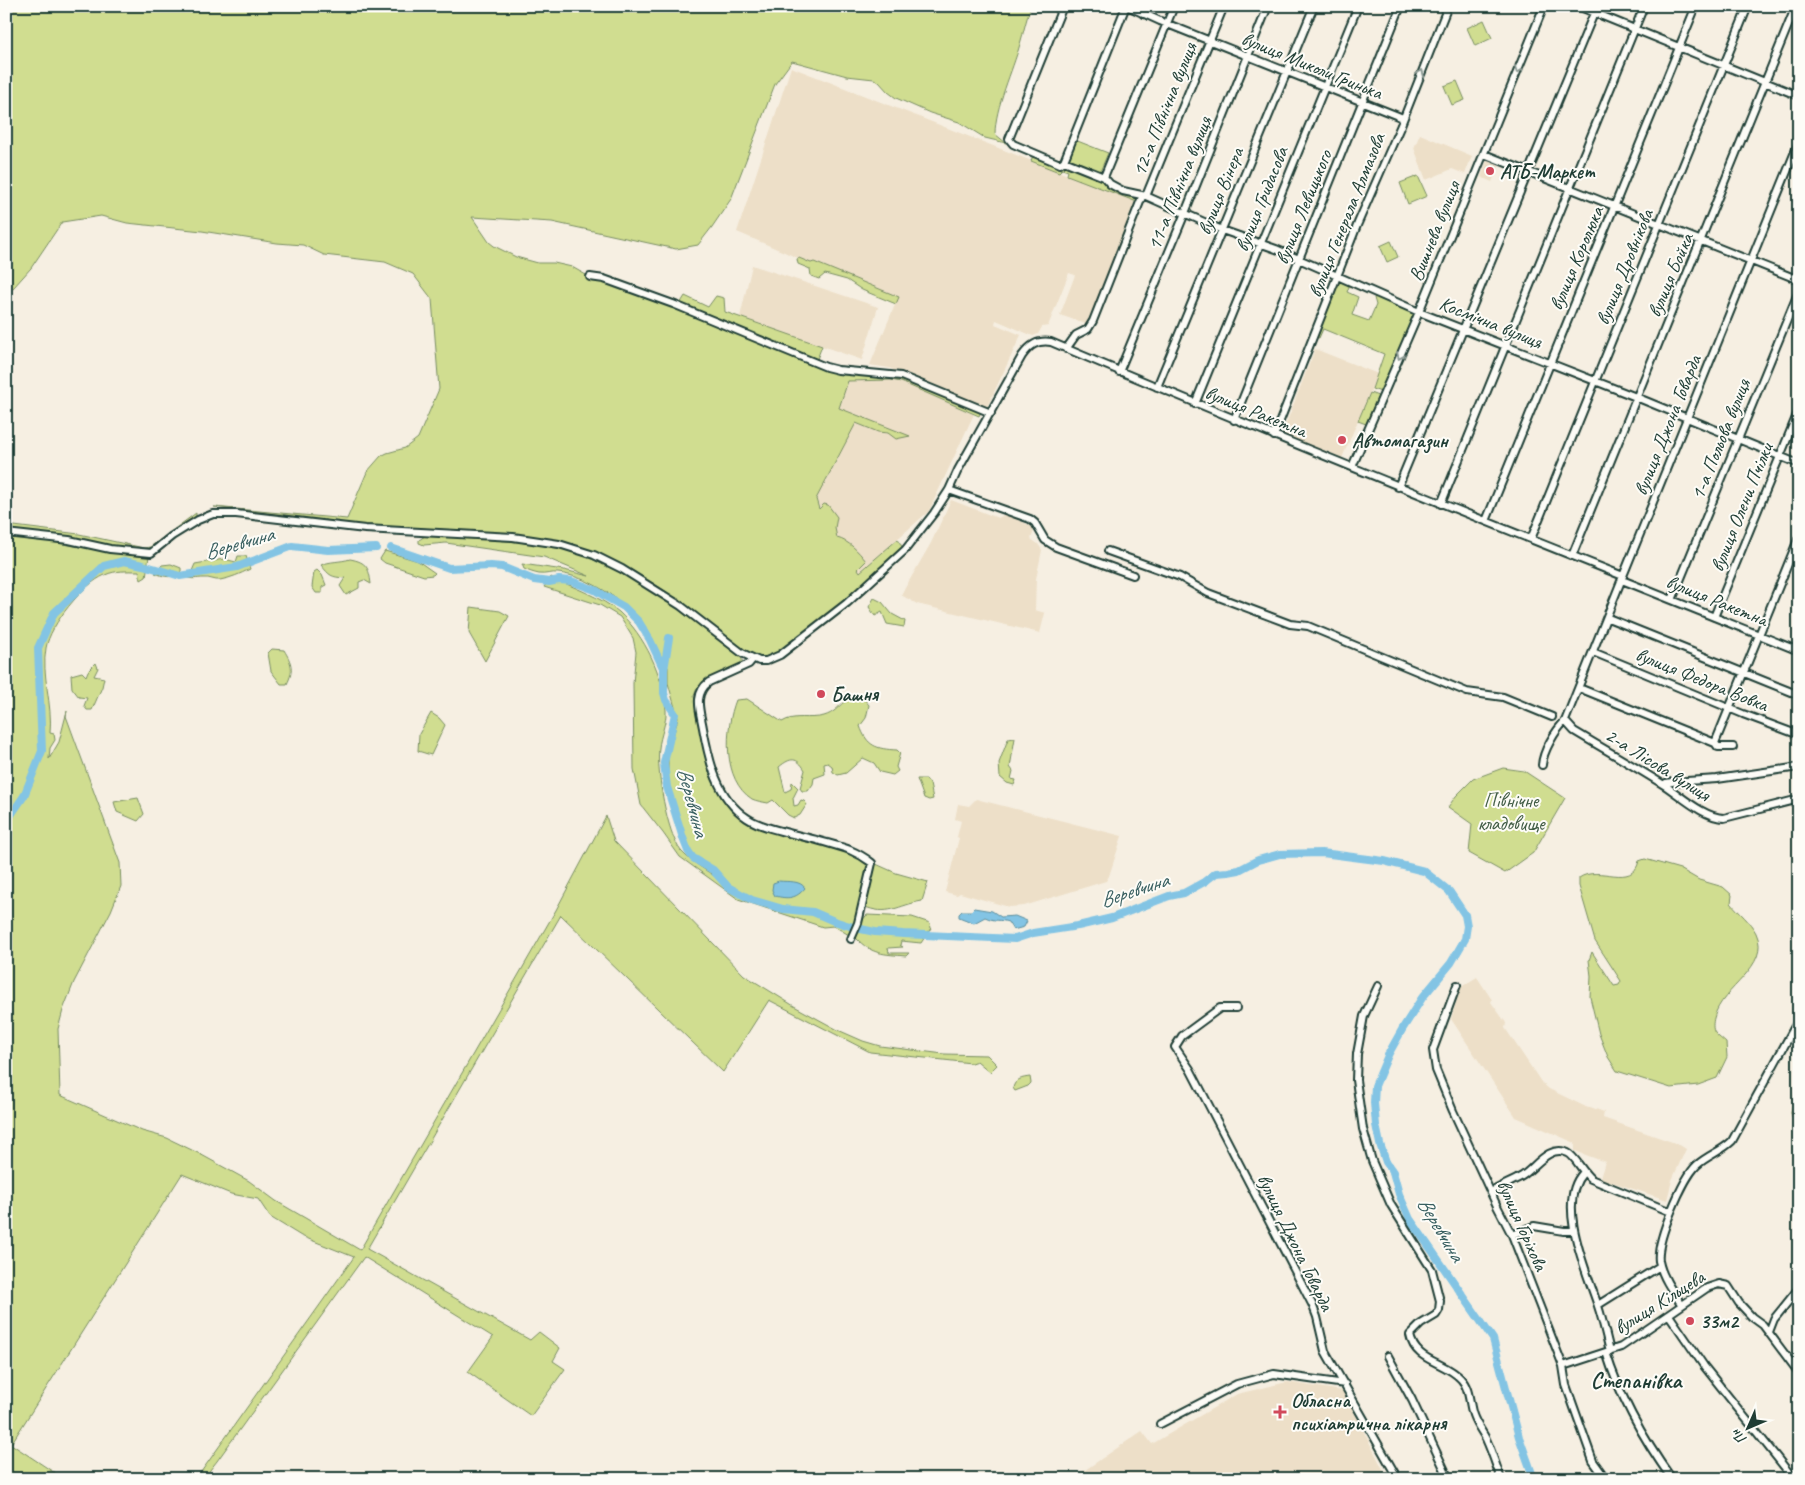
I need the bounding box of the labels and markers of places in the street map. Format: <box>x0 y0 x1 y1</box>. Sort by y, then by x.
place label: АТБ-Маркет <box>1500 159 1596 184</box>
marker: АТБ-Маркет <box>1484 165 1496 177</box>
place label: Автомагазин <box>1352 428 1450 454</box>
marker: Автомагазин <box>1336 434 1348 446</box>
place label: Башня <box>831 682 880 707</box>
marker: Башня <box>815 688 827 700</box>
place label: 33м2 <box>1700 1309 1740 1334</box>
marker: 33м2 <box>1684 1315 1696 1327</box>
place label: Обласна психіатрична лікарня <box>1291 1388 1448 1436</box>
marker: Обласна психіатрична лікарня <box>1273 1405 1287 1419</box>

